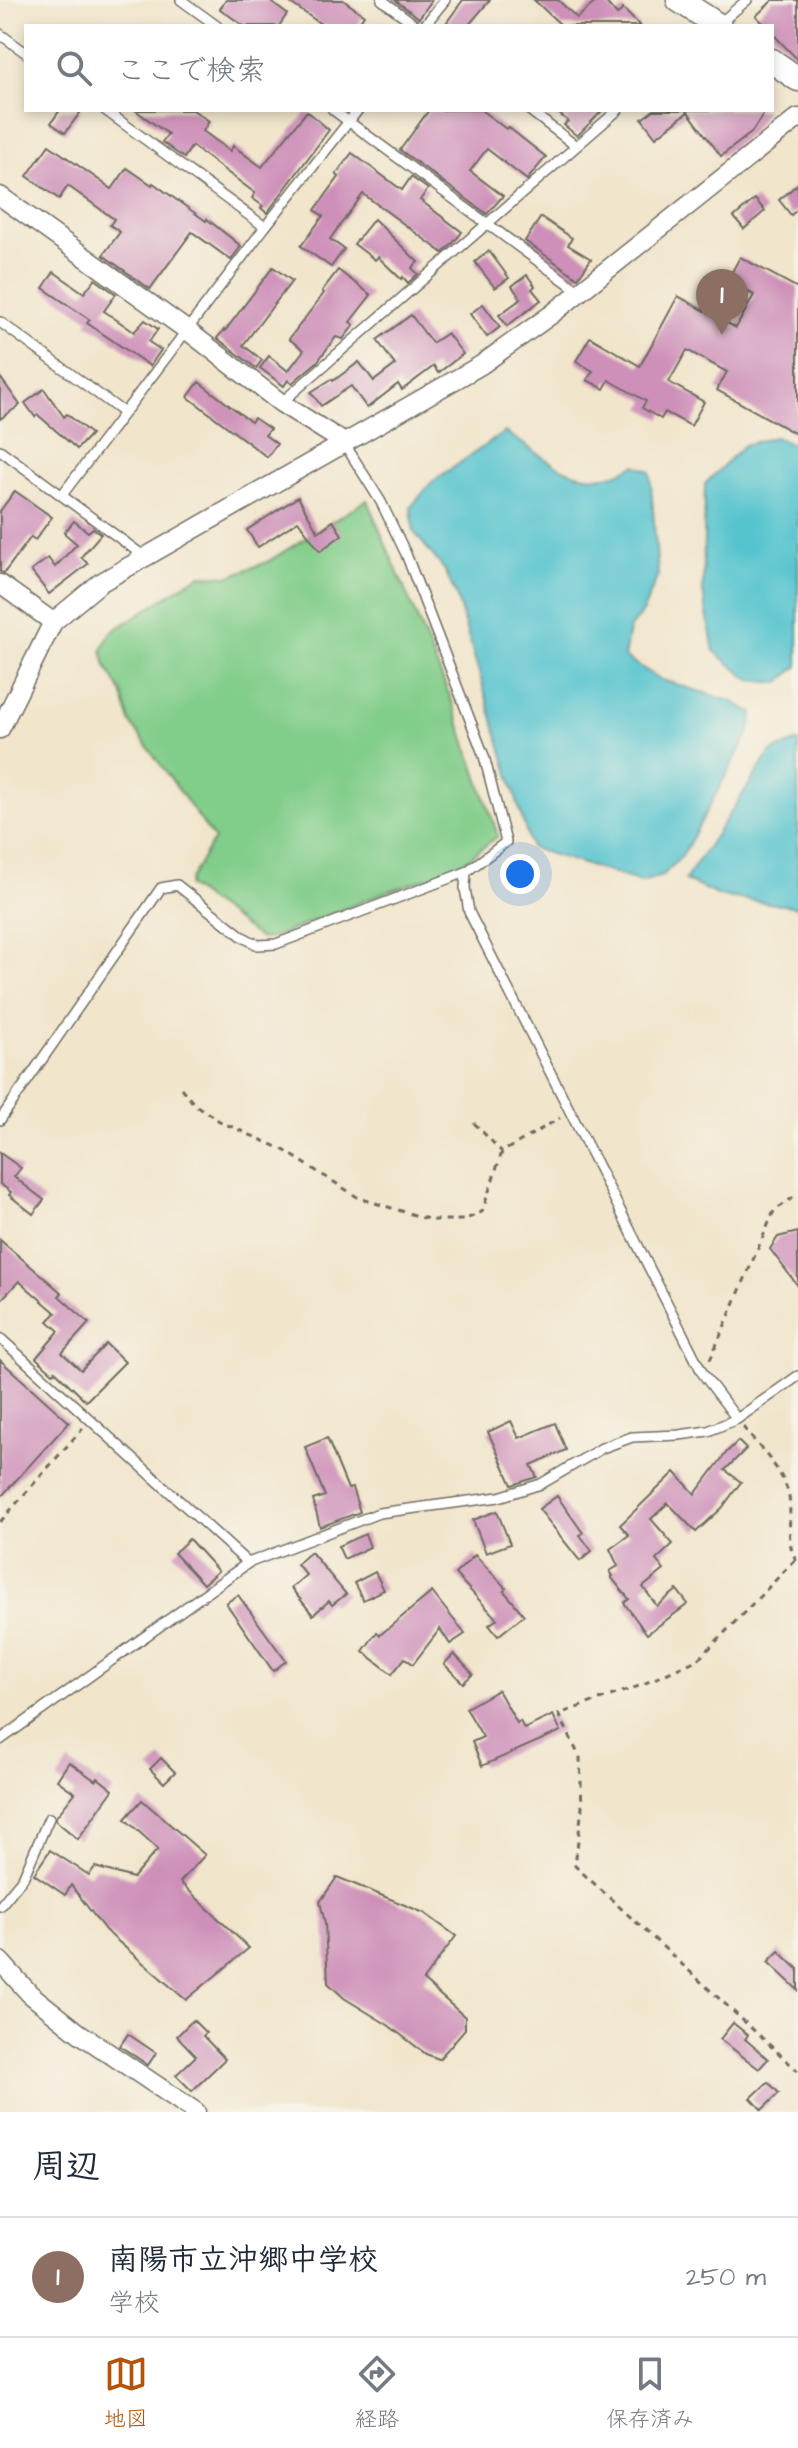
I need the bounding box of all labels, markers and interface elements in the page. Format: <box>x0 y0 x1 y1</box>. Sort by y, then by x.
search box <box>24 24 774 112</box>
icon: search <box>52 46 96 90</box>
text: ここで検索 <box>116 50 266 92</box>
pin: 1 <box>696 269 748 335</box>
your location <box>500 854 540 894</box>
text: 周辺 <box>32 2143 100 2191</box>
text: 南陽市立沖郷中学校 <box>108 2239 378 2281</box>
text: 1 <box>56 2259 60 2295</box>
text: 250 m <box>686 2259 766 2295</box>
text: 学校 <box>108 2285 160 2321</box>
tab: 地図 <box>104 2352 148 2435</box>
tab: 経路 <box>355 2352 399 2435</box>
tab: 保存済み <box>606 2352 694 2435</box>

